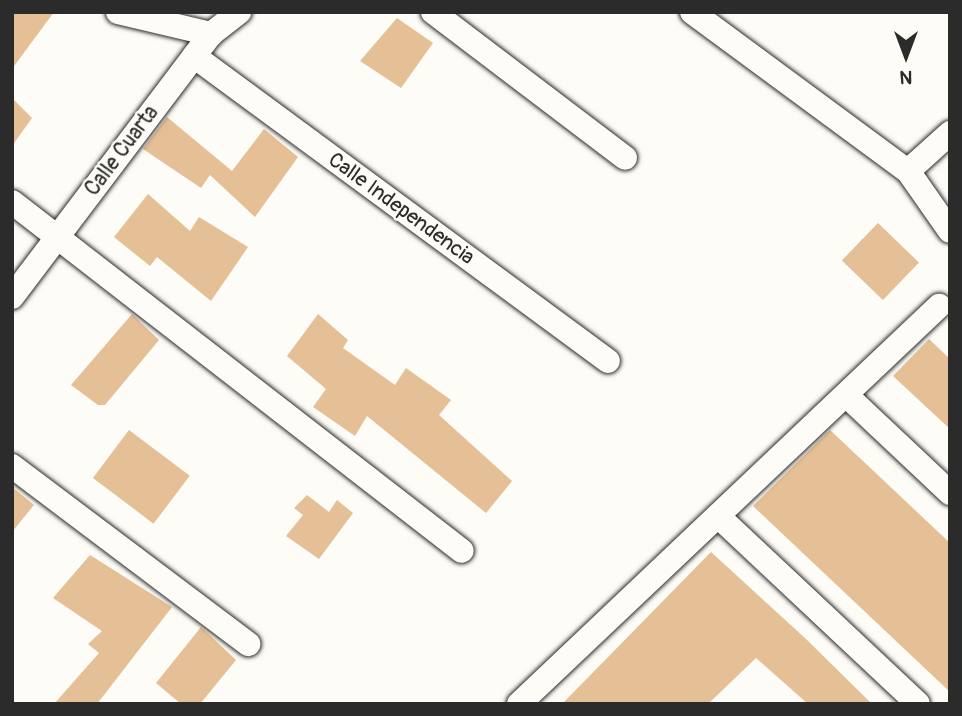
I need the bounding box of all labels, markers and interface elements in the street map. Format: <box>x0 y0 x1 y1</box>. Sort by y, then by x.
north arrow <box>871 21 941 91</box>
text: N <box>900 65 912 89</box>
street label: Calle Cuarta <box>80 101 164 201</box>
street label: Calle Independencia <box>323 148 479 270</box>

